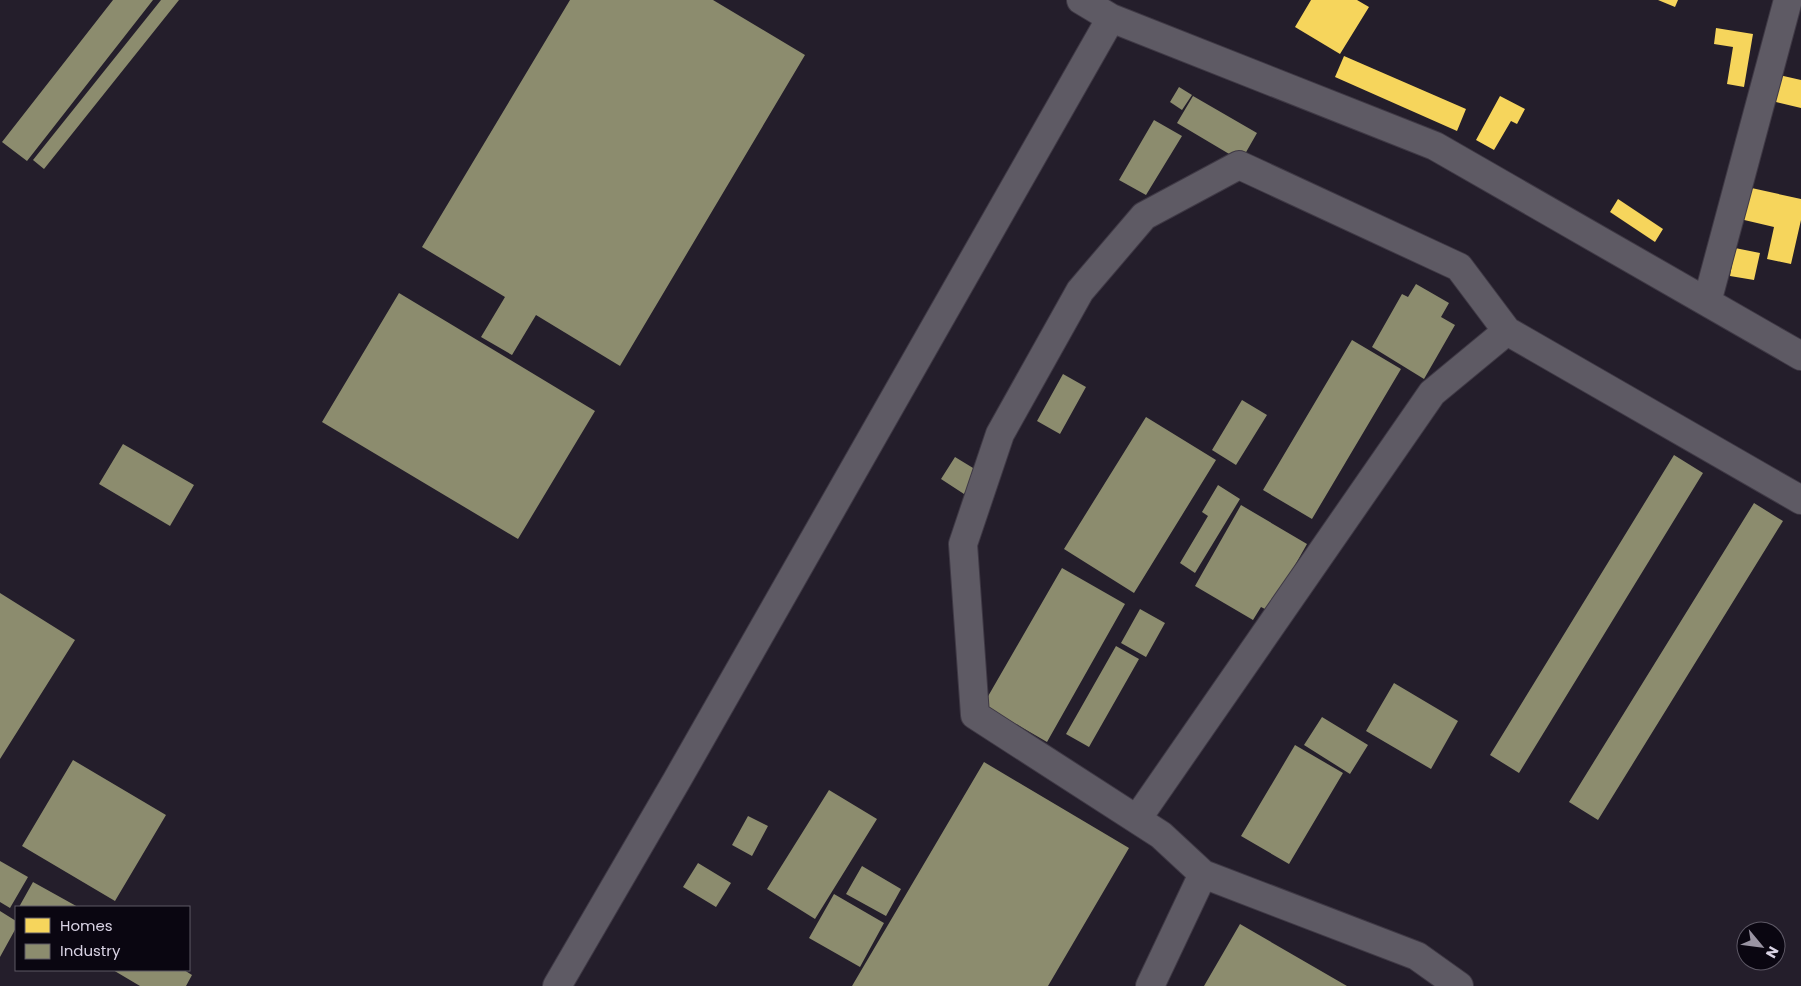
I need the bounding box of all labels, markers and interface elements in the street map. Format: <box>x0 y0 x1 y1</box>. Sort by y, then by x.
legend <box>15 906 190 971</box>
text: Homes <box>60 915 113 936</box>
north arrow <box>1736 921 1786 971</box>
text: Industry <box>60 940 121 961</box>
text: N <box>1761 943 1784 962</box>

